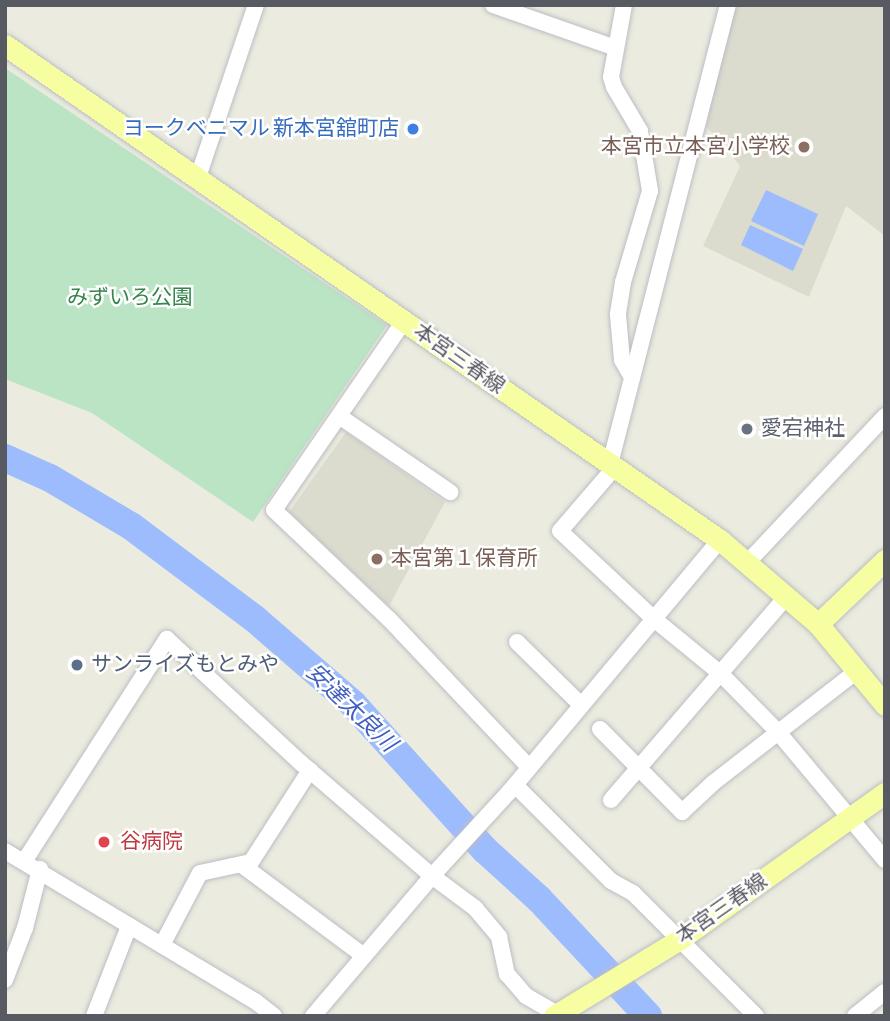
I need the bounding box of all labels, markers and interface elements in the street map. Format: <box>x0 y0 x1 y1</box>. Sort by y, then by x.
place label: ヨークベニマル 新本宮舘町店 <box>123 116 399 142</box>
marker: ヨークベニマル 新本宮舘町店 <box>405 121 421 137</box>
place label: 本宮市立本宮小学校 <box>601 134 790 160</box>
marker: 本宮市立本宮小学校 <box>796 139 812 155</box>
park label: みずいろ公園 <box>67 285 193 311</box>
street label: 本宮三春線 <box>409 319 509 399</box>
place label: 愛宕神社 <box>761 416 845 442</box>
marker: 愛宕神社 <box>739 421 755 437</box>
place label: 本宮第１保育所 <box>391 546 538 572</box>
marker: 本宮第１保育所 <box>369 551 385 567</box>
place label: サンライズもとみや <box>91 652 280 678</box>
marker: サンライズもとみや <box>69 657 85 673</box>
water label: 安達太良川 <box>300 658 402 758</box>
place label: 谷病院 <box>120 829 183 855</box>
marker: 谷病院 <box>94 832 114 852</box>
street label: 本宮三春線 <box>672 869 772 949</box>

